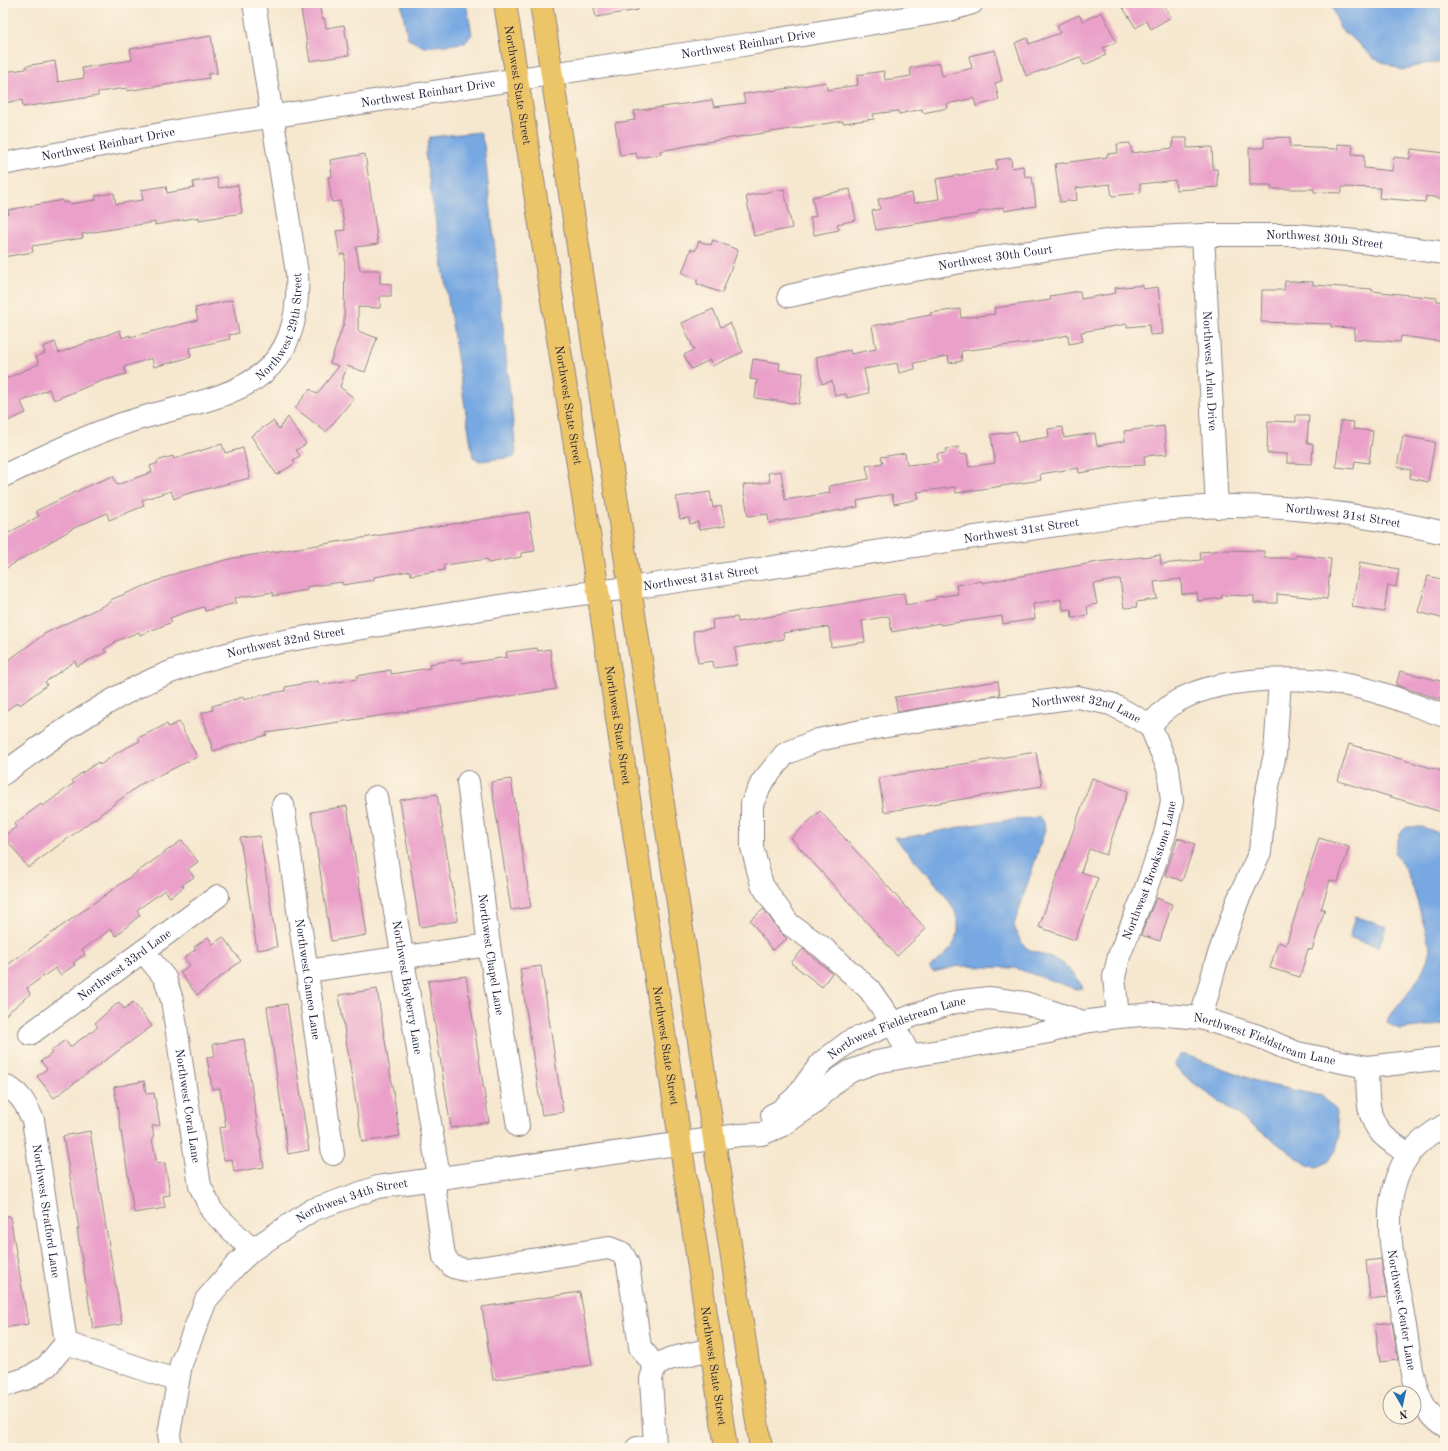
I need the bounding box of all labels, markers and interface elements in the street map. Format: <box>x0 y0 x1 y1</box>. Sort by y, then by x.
street label: Northwest State Street <box>502 25 532 146</box>
street label: Northwest Reinhart Drive <box>681 28 817 61</box>
street label: Northwest Reinhart Drive <box>360 78 497 110</box>
street label: Northwest Reinhart Drive <box>41 126 177 164</box>
street label: Northwest 30th Street <box>1266 230 1384 252</box>
street label: Northwest 30th Court <box>937 244 1053 273</box>
street label: Northwest 29th Street <box>254 272 304 383</box>
street label: Northwest Arlan Drive <box>1200 311 1218 432</box>
street label: Northwest State Street <box>552 345 583 466</box>
street label: Northwest 31st Street <box>1285 503 1402 530</box>
street label: Northwest 31st Street <box>963 517 1080 546</box>
street label: Northwest 31st Street <box>642 564 759 593</box>
street label: Northwest 32nd Street <box>226 626 346 661</box>
street label: Northwest State Street <box>602 665 632 786</box>
street label: Northwest 32nd Lane <box>1030 692 1143 726</box>
street label: Northwest Brookstone Lane <box>1121 799 1179 942</box>
street label: Northwest Chapel Lane <box>475 893 505 1017</box>
street label: Northwest Cameo Lane <box>292 918 322 1041</box>
street label: Northwest Bayberry Lane <box>390 920 424 1056</box>
street label: Northwest 33rd Lane <box>76 927 174 1004</box>
street label: Northwest State Street <box>650 985 680 1106</box>
street label: Northwest Fieldstream Lane <box>826 996 967 1062</box>
street label: Northwest Fieldstream Lane <box>1193 1012 1337 1068</box>
street label: Northwest Coral Lane <box>172 1048 202 1164</box>
street label: Northwest Stratford Lane <box>30 1143 61 1279</box>
street label: Northwest 34th Street <box>294 1178 409 1226</box>
street label: Northwest Center Lane <box>1385 1249 1417 1372</box>
street label: Northwest State Street <box>698 1306 728 1427</box>
north arrow <box>1382 1385 1422 1425</box>
text: N <box>1398 1407 1408 1420</box>

